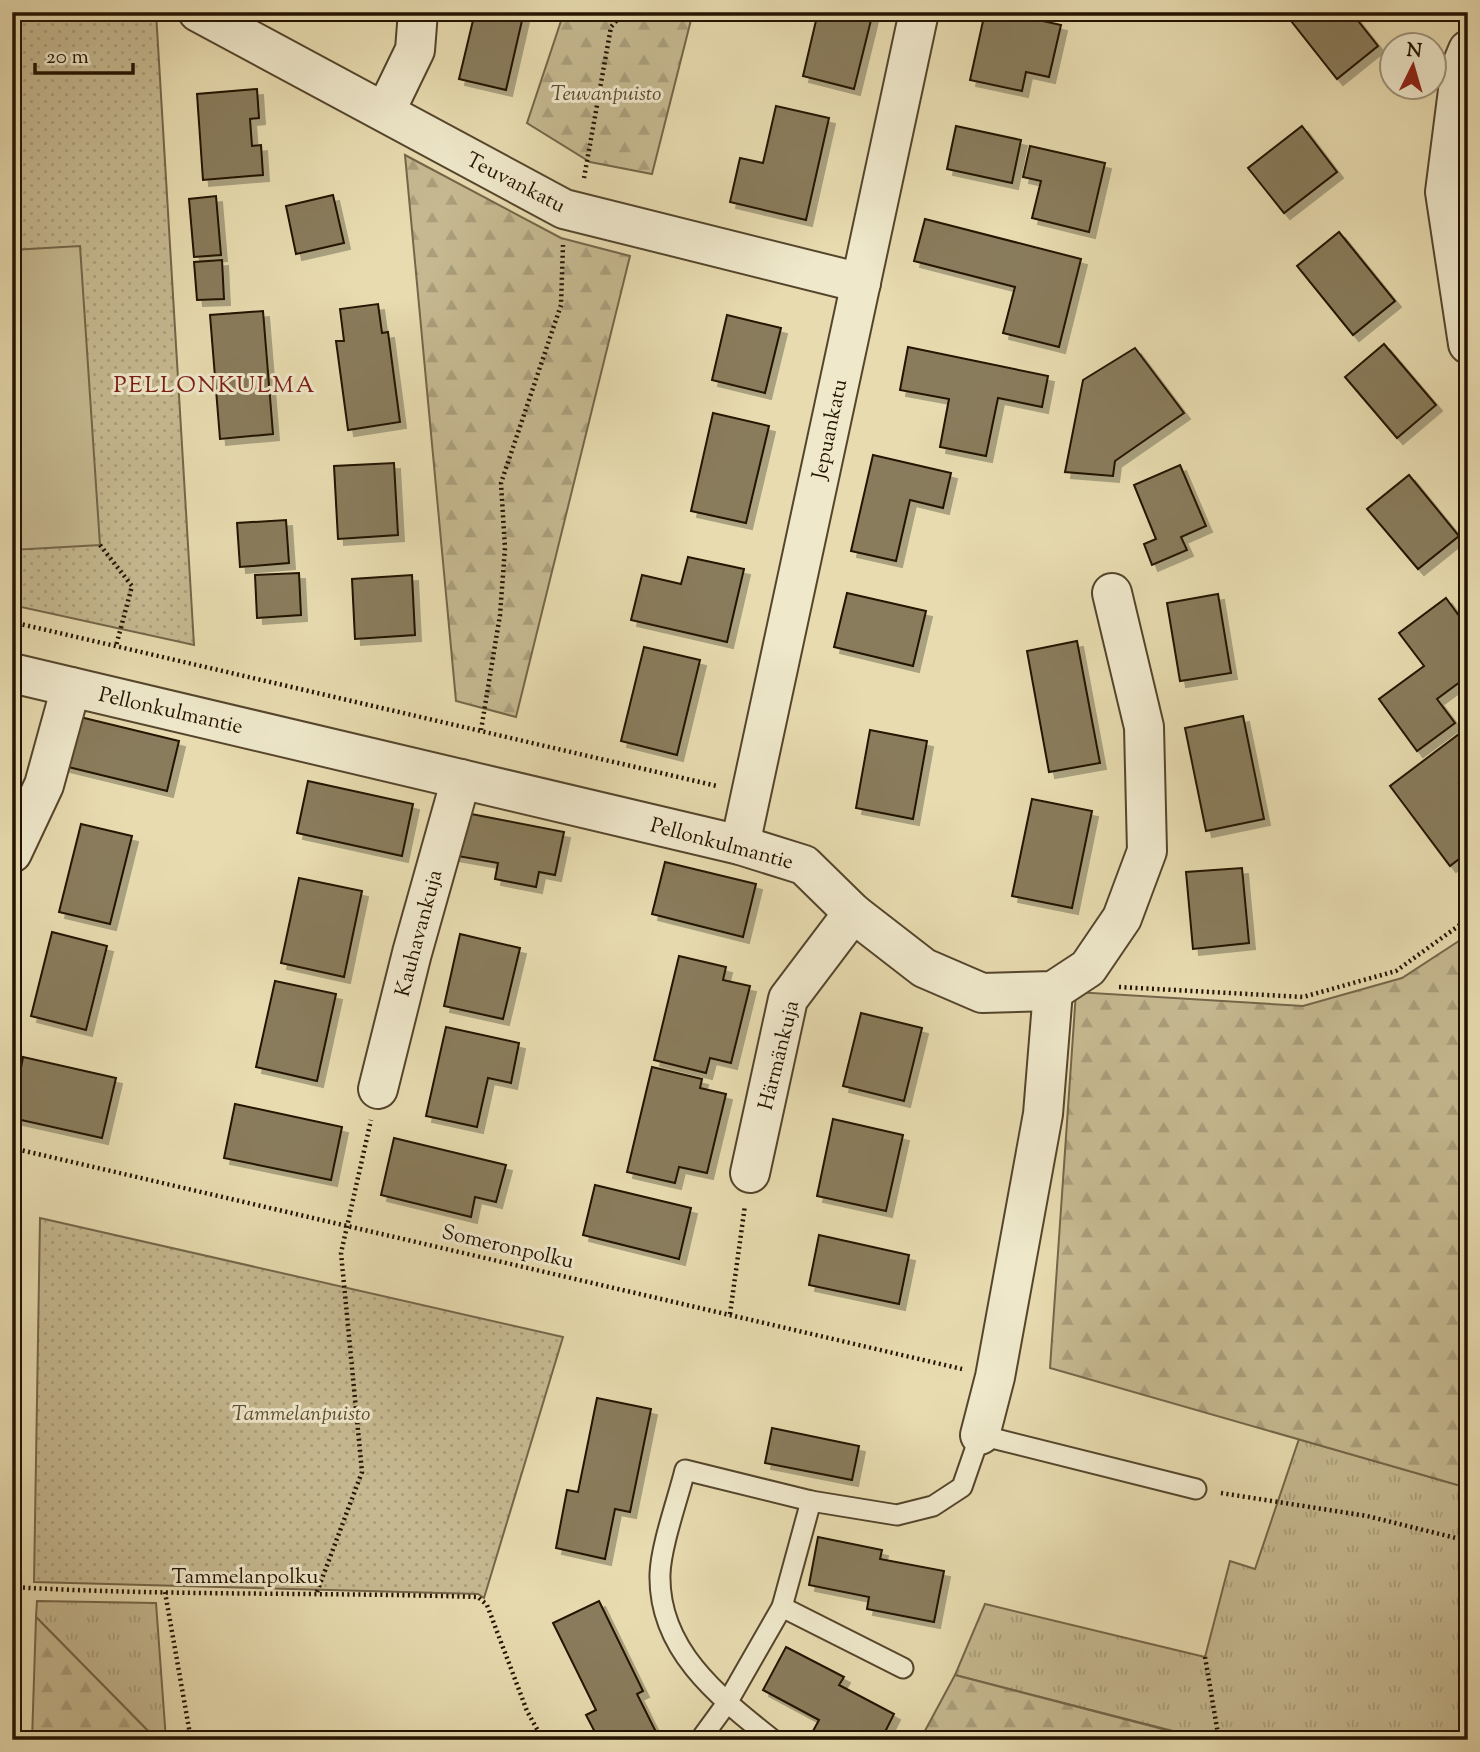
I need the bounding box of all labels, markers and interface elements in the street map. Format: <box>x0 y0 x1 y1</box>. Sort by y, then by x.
scale bar <box>35 32 133 76</box>
north arrow <box>1378 32 1448 102</box>
text: N <box>1406 37 1423 66</box>
text: 20 m <box>46 43 89 73</box>
park label: Teuvanpuisto <box>551 80 661 110</box>
street label: Teuvankatu <box>460 146 570 222</box>
district label: PELLONKULMA <box>114 370 316 403</box>
street label: Jepuankatu <box>806 377 856 483</box>
street label: Pellonkulmantie <box>96 681 246 743</box>
street label: Pellonkulmantie <box>647 811 796 878</box>
street label: Kauhavankuja <box>389 866 451 1000</box>
street label: Härmänkuja <box>752 997 808 1113</box>
street label: Someronpolku <box>439 1218 577 1278</box>
park label: Tammelanpuisto <box>232 1400 370 1430</box>
street label: Tammelanpolku <box>172 1563 318 1593</box>

